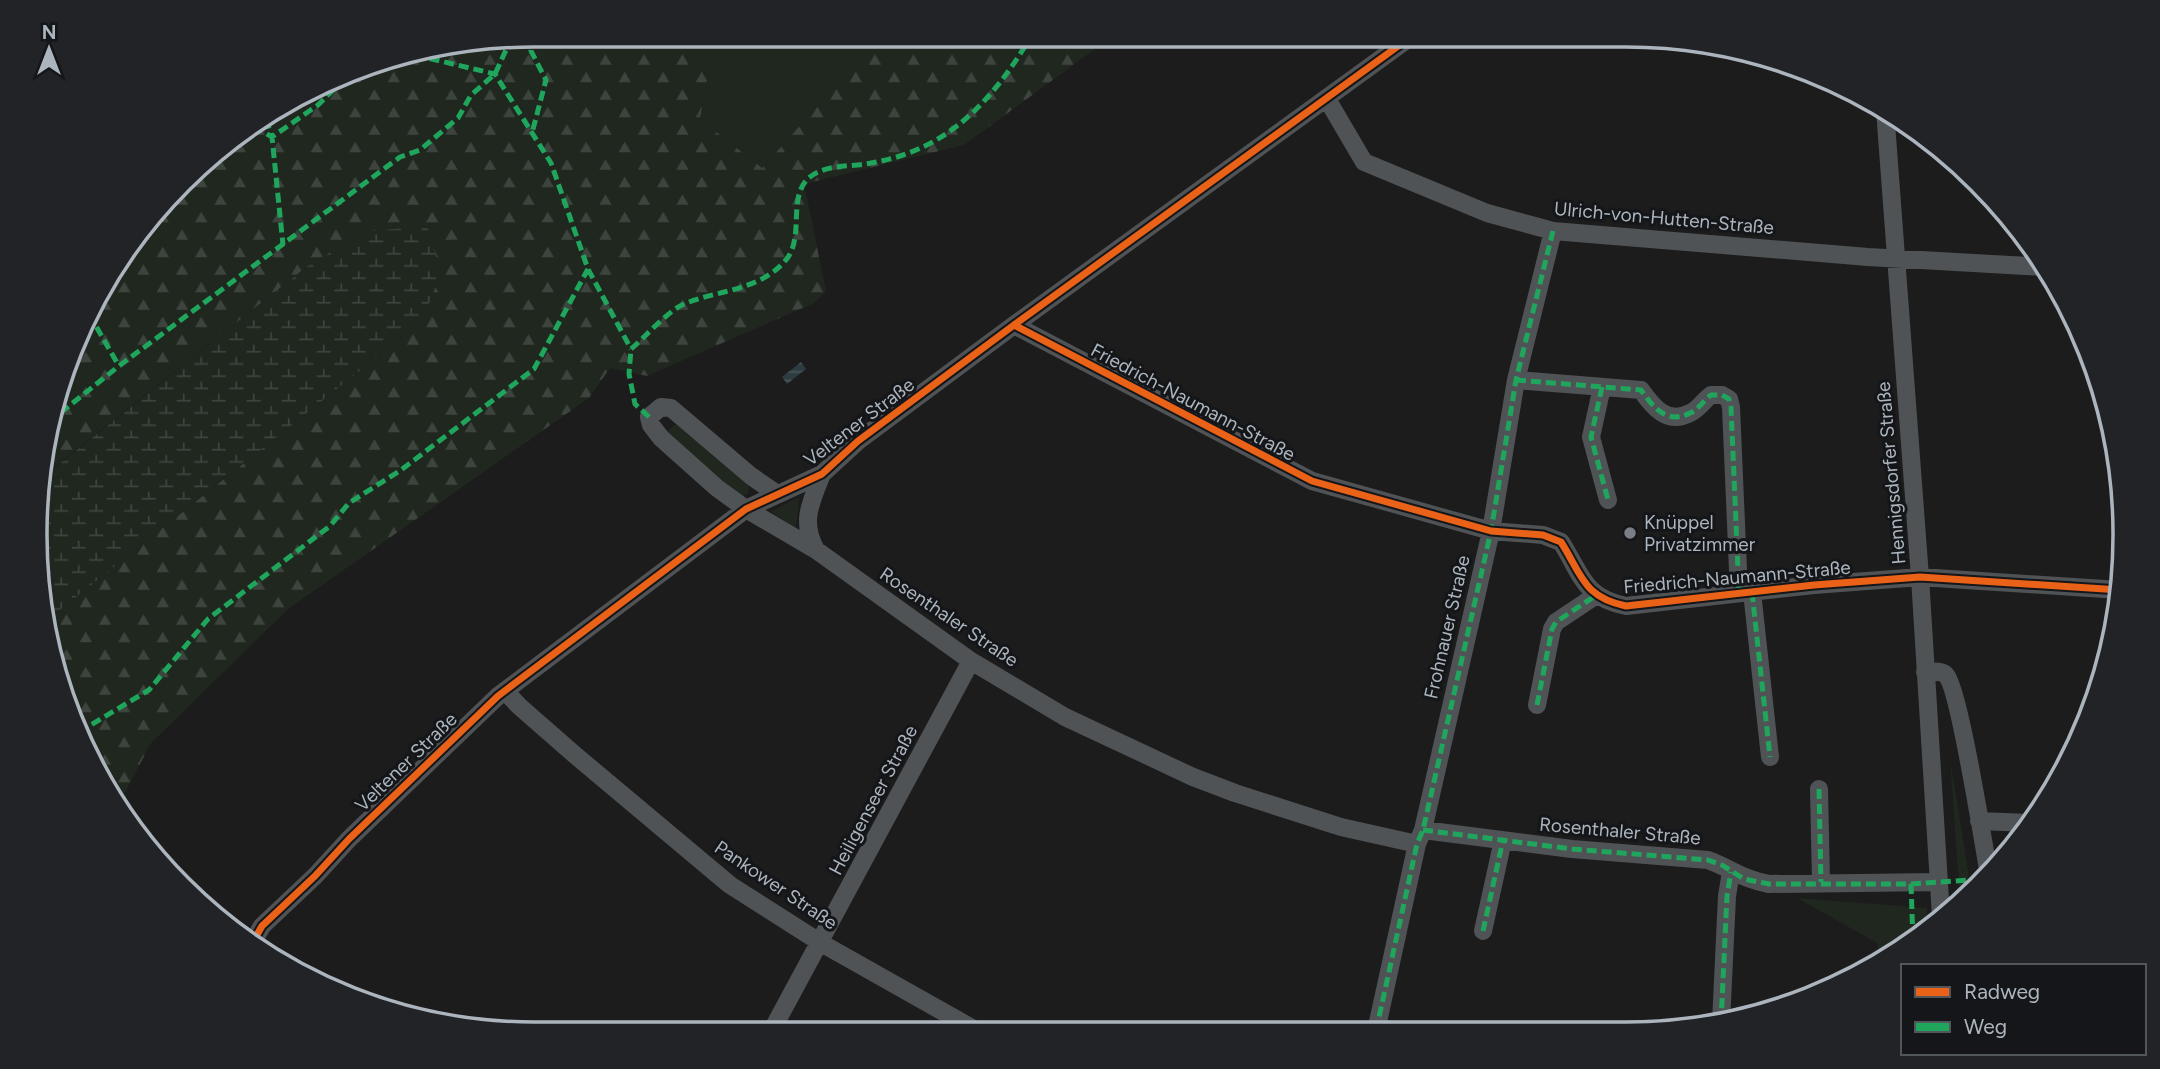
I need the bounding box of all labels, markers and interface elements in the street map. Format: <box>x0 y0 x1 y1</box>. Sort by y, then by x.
north arrow <box>14 14 84 84</box>
text: N <box>42 21 56 44</box>
street label: Ulrich-von-Hutten-Straße <box>1553 197 1775 239</box>
street label: Friedrich-Naumann-Straße <box>1087 338 1299 466</box>
street label: Veltener Straße <box>799 373 919 471</box>
street label: Hennigsdorfer Straße <box>1872 381 1910 565</box>
place label: Knüppel Privatzimmer <box>1644 511 1756 556</box>
marker: Knüppel Privatzimmer <box>1622 525 1638 541</box>
street label: Frohnauer Straße <box>1419 553 1475 701</box>
street label: Friedrich-Naumann-Straße <box>1622 556 1852 598</box>
street label: Rosenthaler Straße <box>875 562 1023 672</box>
street label: Veltener Straße <box>350 708 462 816</box>
street label: Heiligenseer Straße <box>824 721 922 879</box>
street label: Rosenthaler Straße <box>1538 812 1702 850</box>
street label: Pankower Straße <box>710 835 842 935</box>
legend <box>1901 964 2146 1055</box>
text: Radweg <box>1964 979 2040 1004</box>
text: Weg <box>1964 1014 2007 1039</box>

